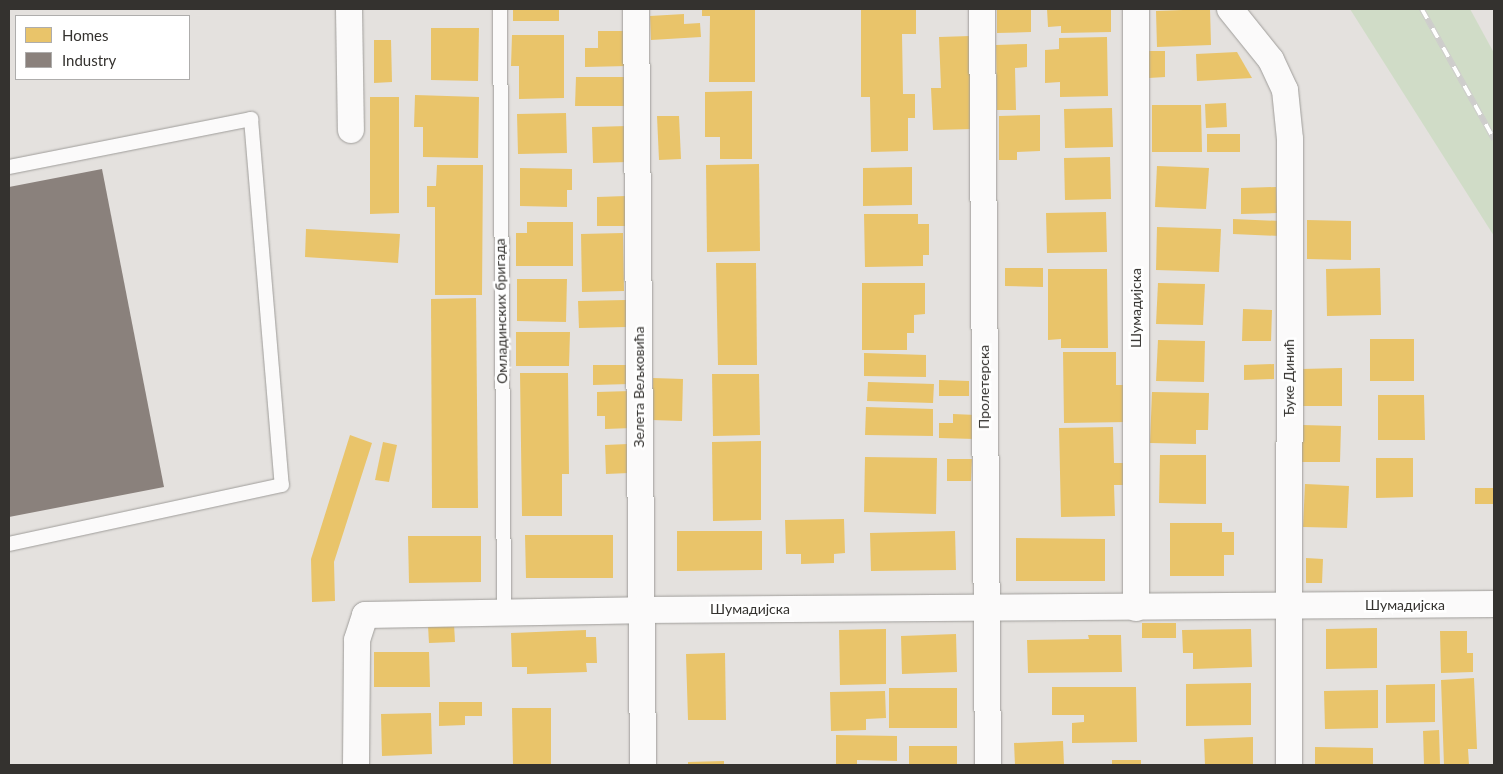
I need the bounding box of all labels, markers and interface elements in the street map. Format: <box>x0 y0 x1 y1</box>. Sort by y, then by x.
legend <box>15 15 190 80</box>
text: Homes <box>62 26 108 44</box>
text: Industry <box>62 51 116 69</box>
street label: Омладинских бригада <box>491 238 511 384</box>
street label: Шумадијска <box>1128 268 1144 348</box>
street label: Зелета Вељковића <box>631 326 647 448</box>
street label: Ђуке Динић <box>1281 339 1297 417</box>
street label: Пролетерска <box>976 345 992 429</box>
street label: Шумадијска <box>1365 597 1445 613</box>
street label: Шумадијска <box>710 601 790 617</box>

